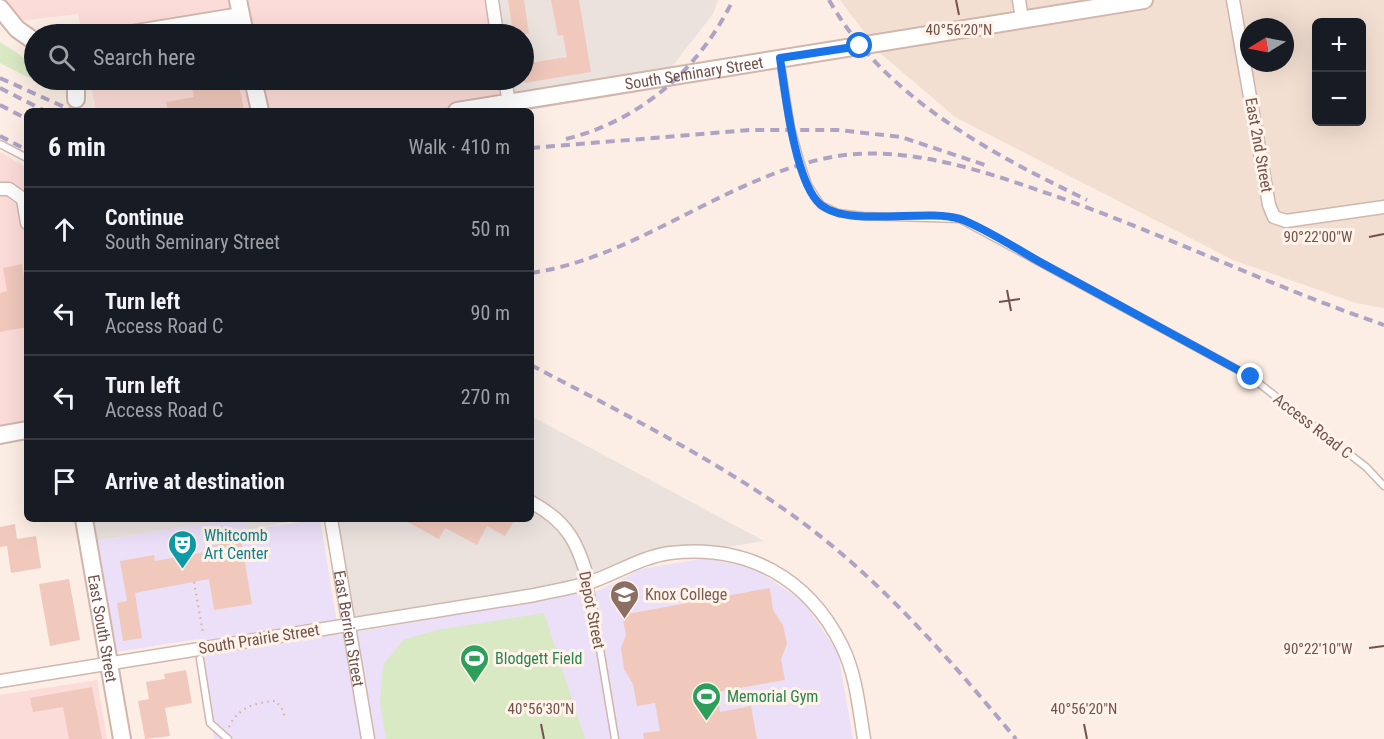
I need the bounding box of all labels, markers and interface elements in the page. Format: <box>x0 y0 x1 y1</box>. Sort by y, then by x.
north arrow <box>1240 18 1294 72</box>
map controls <box>1312 18 1366 126</box>
button: + <box>1312 18 1366 72</box>
text: 40°56'20"N <box>926 21 992 39</box>
search box <box>24 24 534 90</box>
route start <box>846 32 872 58</box>
icon: search <box>45 41 78 74</box>
text: Search here <box>93 45 195 70</box>
street label: South Seminary Street <box>623 52 765 93</box>
button: − <box>1312 72 1366 126</box>
street label: East 2nd Street <box>1241 96 1277 194</box>
text: 6 min <box>48 132 106 162</box>
text: Walk · 410 m <box>409 135 510 159</box>
text: Continue <box>105 205 184 230</box>
icon: ahead <box>48 213 81 246</box>
text: 50 m <box>471 217 510 241</box>
text: 90°22'00"W <box>1284 228 1353 246</box>
text: South Seminary Street <box>105 230 280 254</box>
text: Turn left <box>105 289 180 314</box>
icon: left <box>48 297 81 330</box>
text: 90 m <box>471 301 510 325</box>
text: Access Road C <box>105 314 223 338</box>
route end <box>1237 363 1263 389</box>
text: Turn left <box>105 373 180 398</box>
icon: left <box>48 381 81 414</box>
text: 270 m <box>461 385 510 409</box>
street label: Access Road C <box>1270 389 1356 463</box>
text: Access Road C <box>105 398 223 422</box>
icon: arrive <box>48 465 81 498</box>
text: Arrive at destination <box>105 469 285 494</box>
place label: Whitcomb Art Center <box>204 526 268 563</box>
theatre icon: Whitcomb Art Center <box>167 528 199 570</box>
street label: East Berrien Street <box>330 569 369 688</box>
street label: Depot Street <box>575 570 609 651</box>
street label: East South Street <box>84 573 122 684</box>
school or university icon: Knox College <box>608 578 640 620</box>
place label: Knox College <box>645 585 727 604</box>
street label: South Prairie Street <box>197 620 321 658</box>
text: 90°22'10"W <box>1284 640 1353 658</box>
sports icon: Blodgett Field <box>458 642 490 684</box>
place label: Blodgett Field <box>495 649 582 668</box>
sports icon: Memorial Gym <box>690 680 722 722</box>
place label: Memorial Gym <box>727 687 818 706</box>
text: 40°56'30"N <box>508 700 574 718</box>
text: 40°56'20"N <box>1051 700 1117 718</box>

